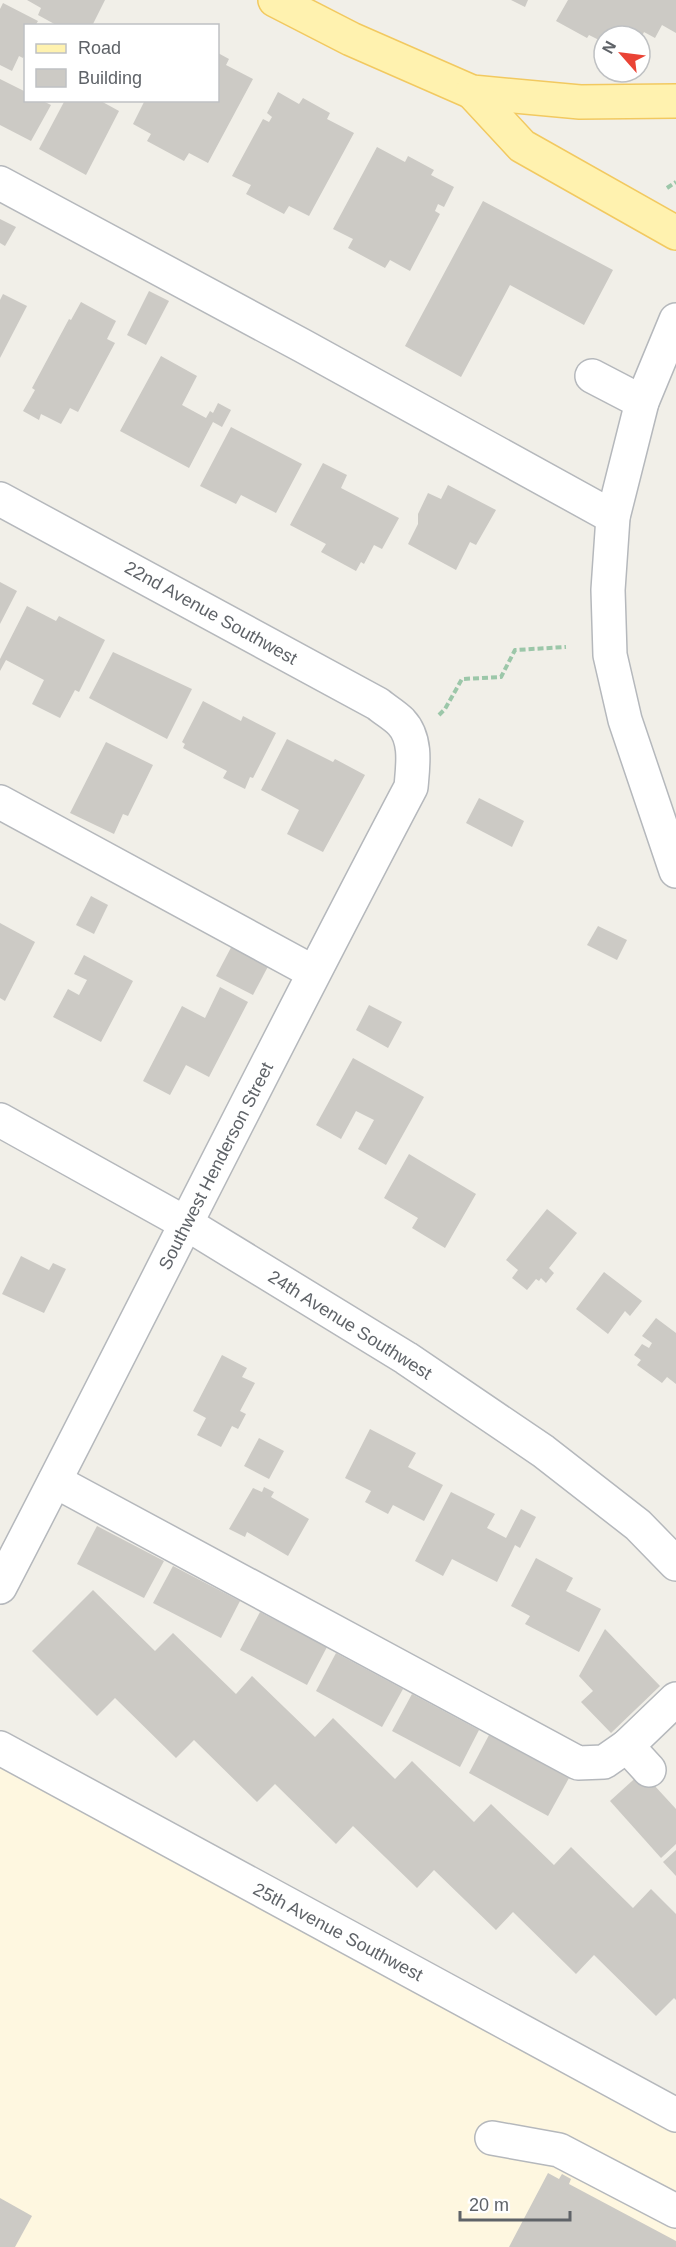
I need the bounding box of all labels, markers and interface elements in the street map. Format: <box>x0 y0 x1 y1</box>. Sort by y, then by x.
legend <box>24 24 219 102</box>
north arrow <box>592 24 652 84</box>
text: Road <box>78 38 121 58</box>
text: N <box>599 38 619 56</box>
text: Building <box>78 68 142 88</box>
street label: 22nd Avenue Southwest <box>121 557 301 669</box>
street label: Southwest Henderson Street <box>155 1059 277 1273</box>
street label: 24th Avenue Southwest <box>265 1266 435 1384</box>
street label: 25th Avenue Southwest <box>250 1879 426 1985</box>
scale bar <box>460 2184 570 2222</box>
text: 20 m <box>469 2195 509 2215</box>

